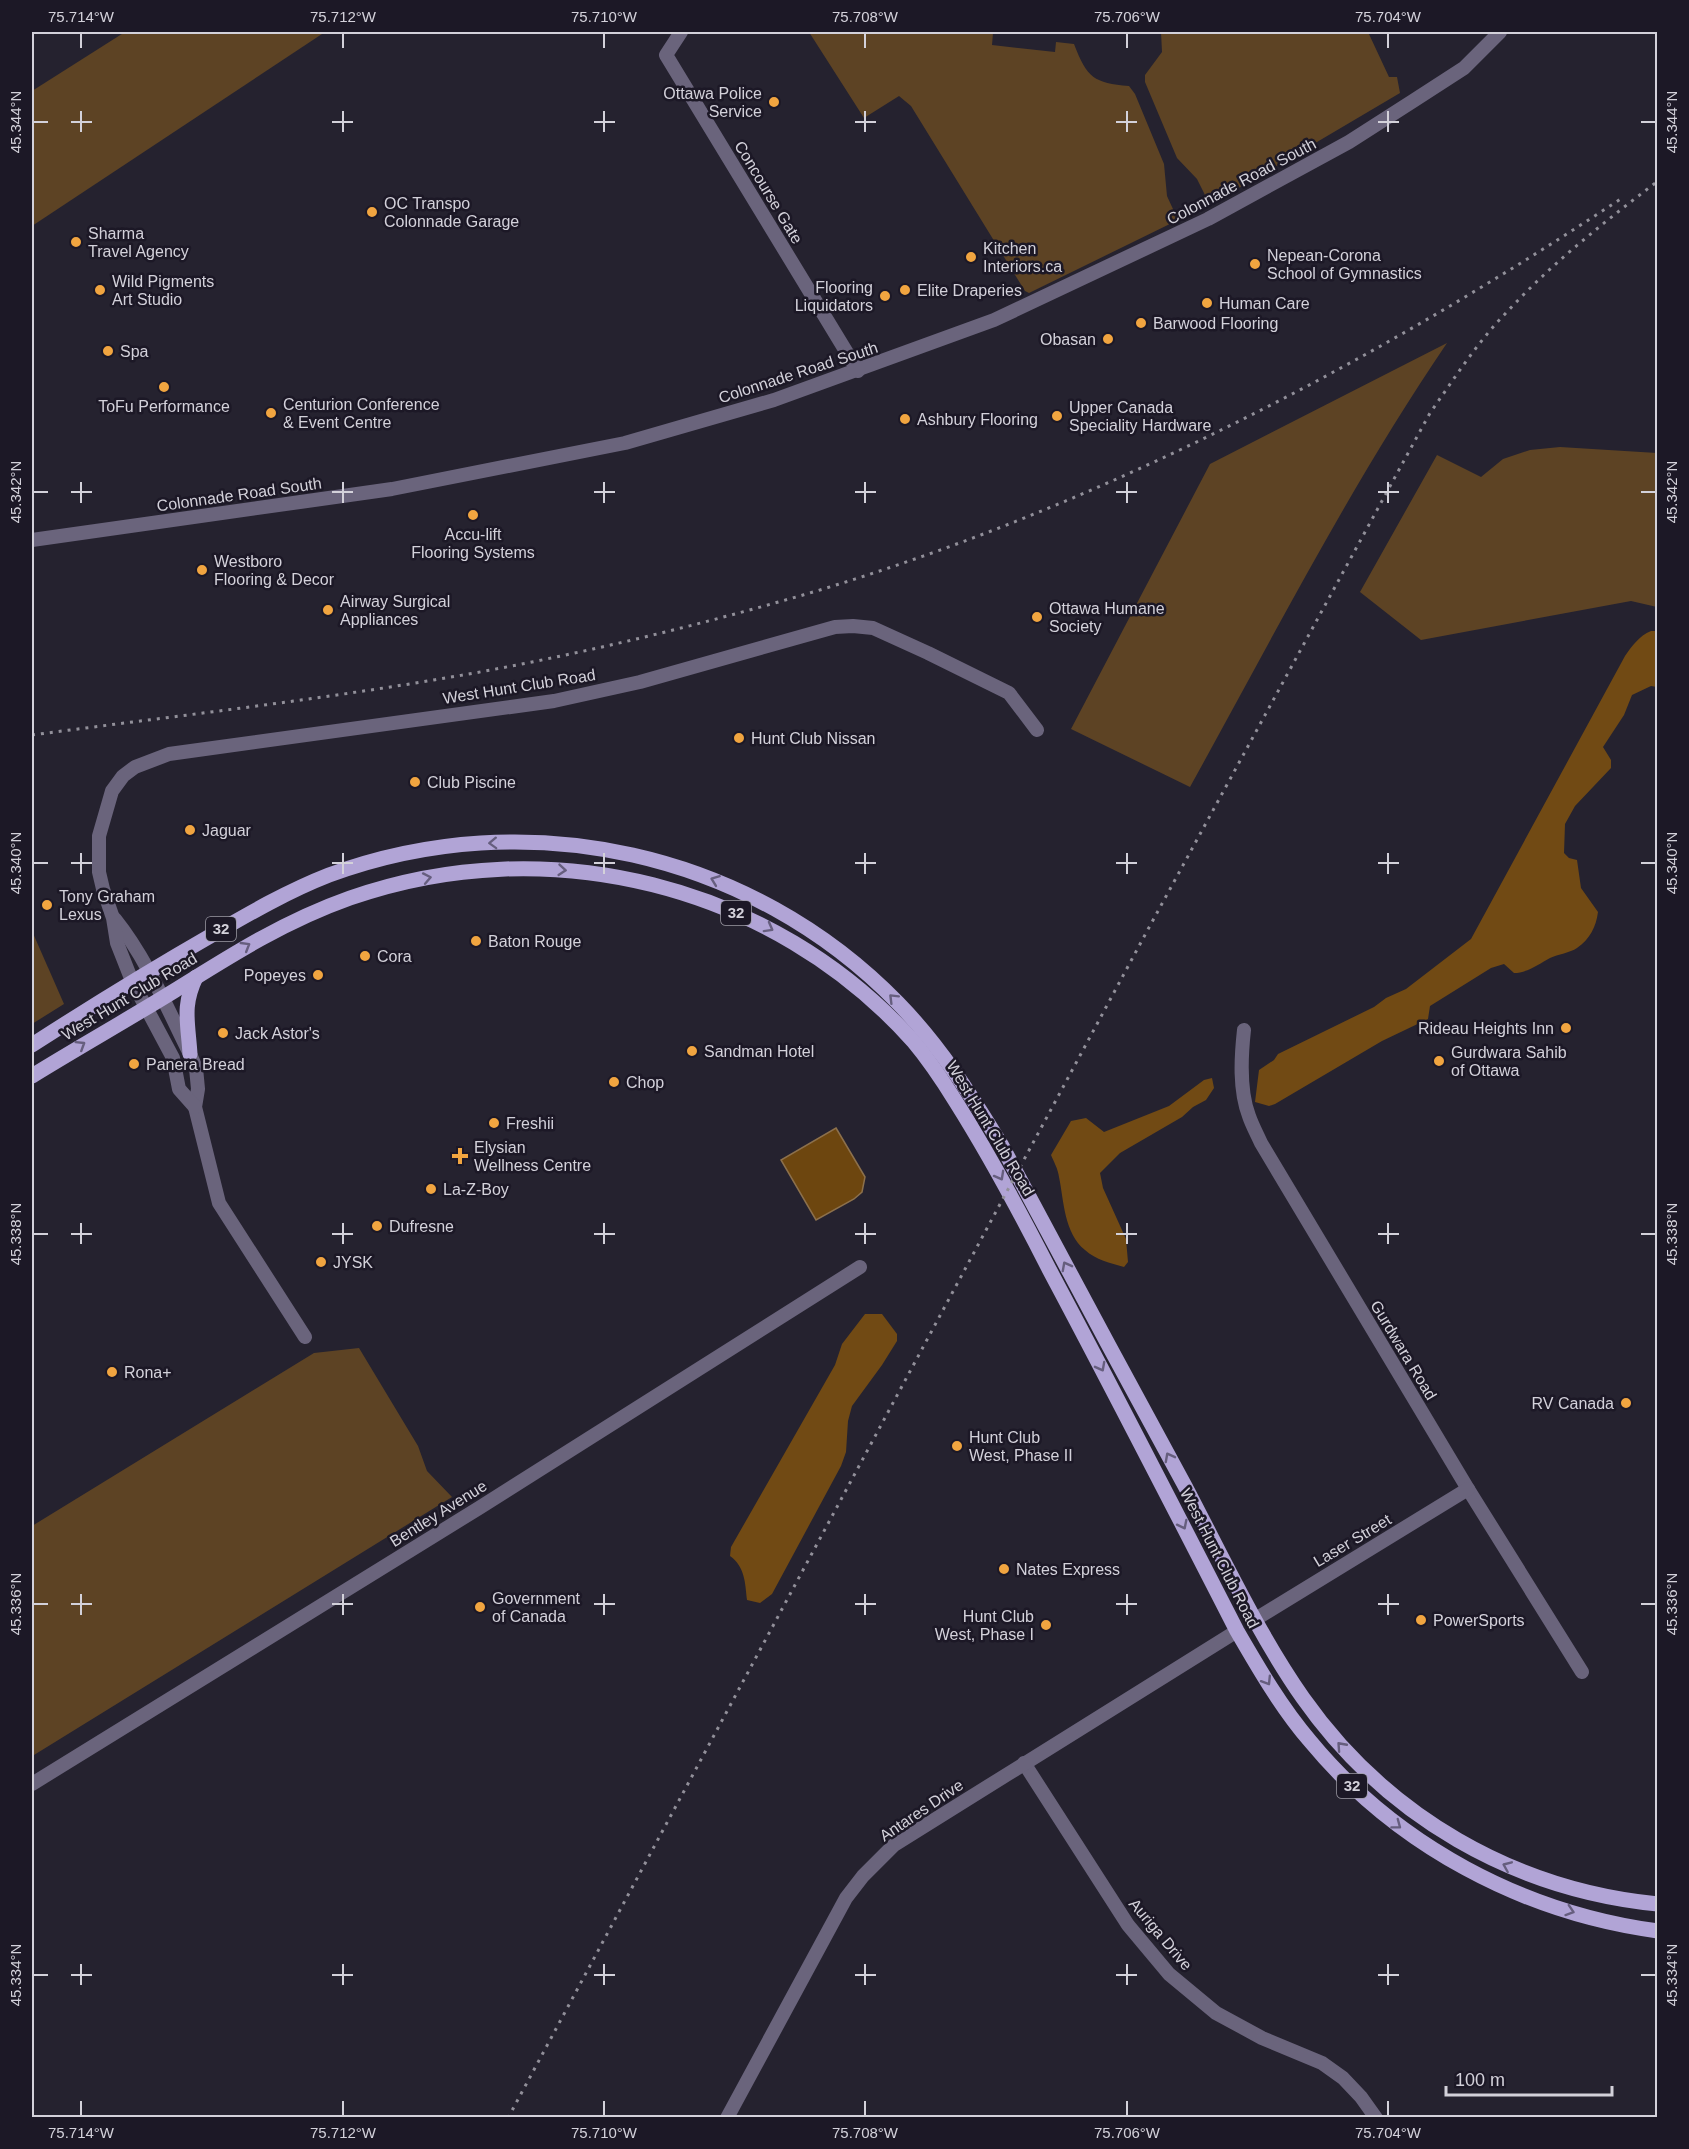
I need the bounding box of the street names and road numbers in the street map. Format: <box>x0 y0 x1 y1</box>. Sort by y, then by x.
street label: Colonnade Road South <box>1164 135 1319 228</box>
street label: Concourse Gate <box>731 138 806 247</box>
street label: Colonnade Road South <box>716 339 880 406</box>
street label: Colonnade Road South <box>156 475 323 514</box>
street label: West Hunt Club Road <box>441 666 597 707</box>
road number: 32 <box>721 901 751 925</box>
road number: 32 <box>206 917 236 941</box>
street label: West Hunt Club Road <box>59 949 200 1043</box>
street label: West Hunt Club Road <box>944 1058 1038 1199</box>
street label: Gurdwara Road <box>1367 1297 1440 1403</box>
street label: Bentley Avenue <box>387 1477 490 1550</box>
street label: West Hunt Club Road <box>1177 1486 1262 1631</box>
street label: Laser Street <box>1311 1510 1394 1570</box>
road number: 32 <box>1337 1774 1367 1798</box>
street label: Antares Drive <box>876 1776 966 1845</box>
street label: Auriga Drive <box>1126 1895 1195 1974</box>

